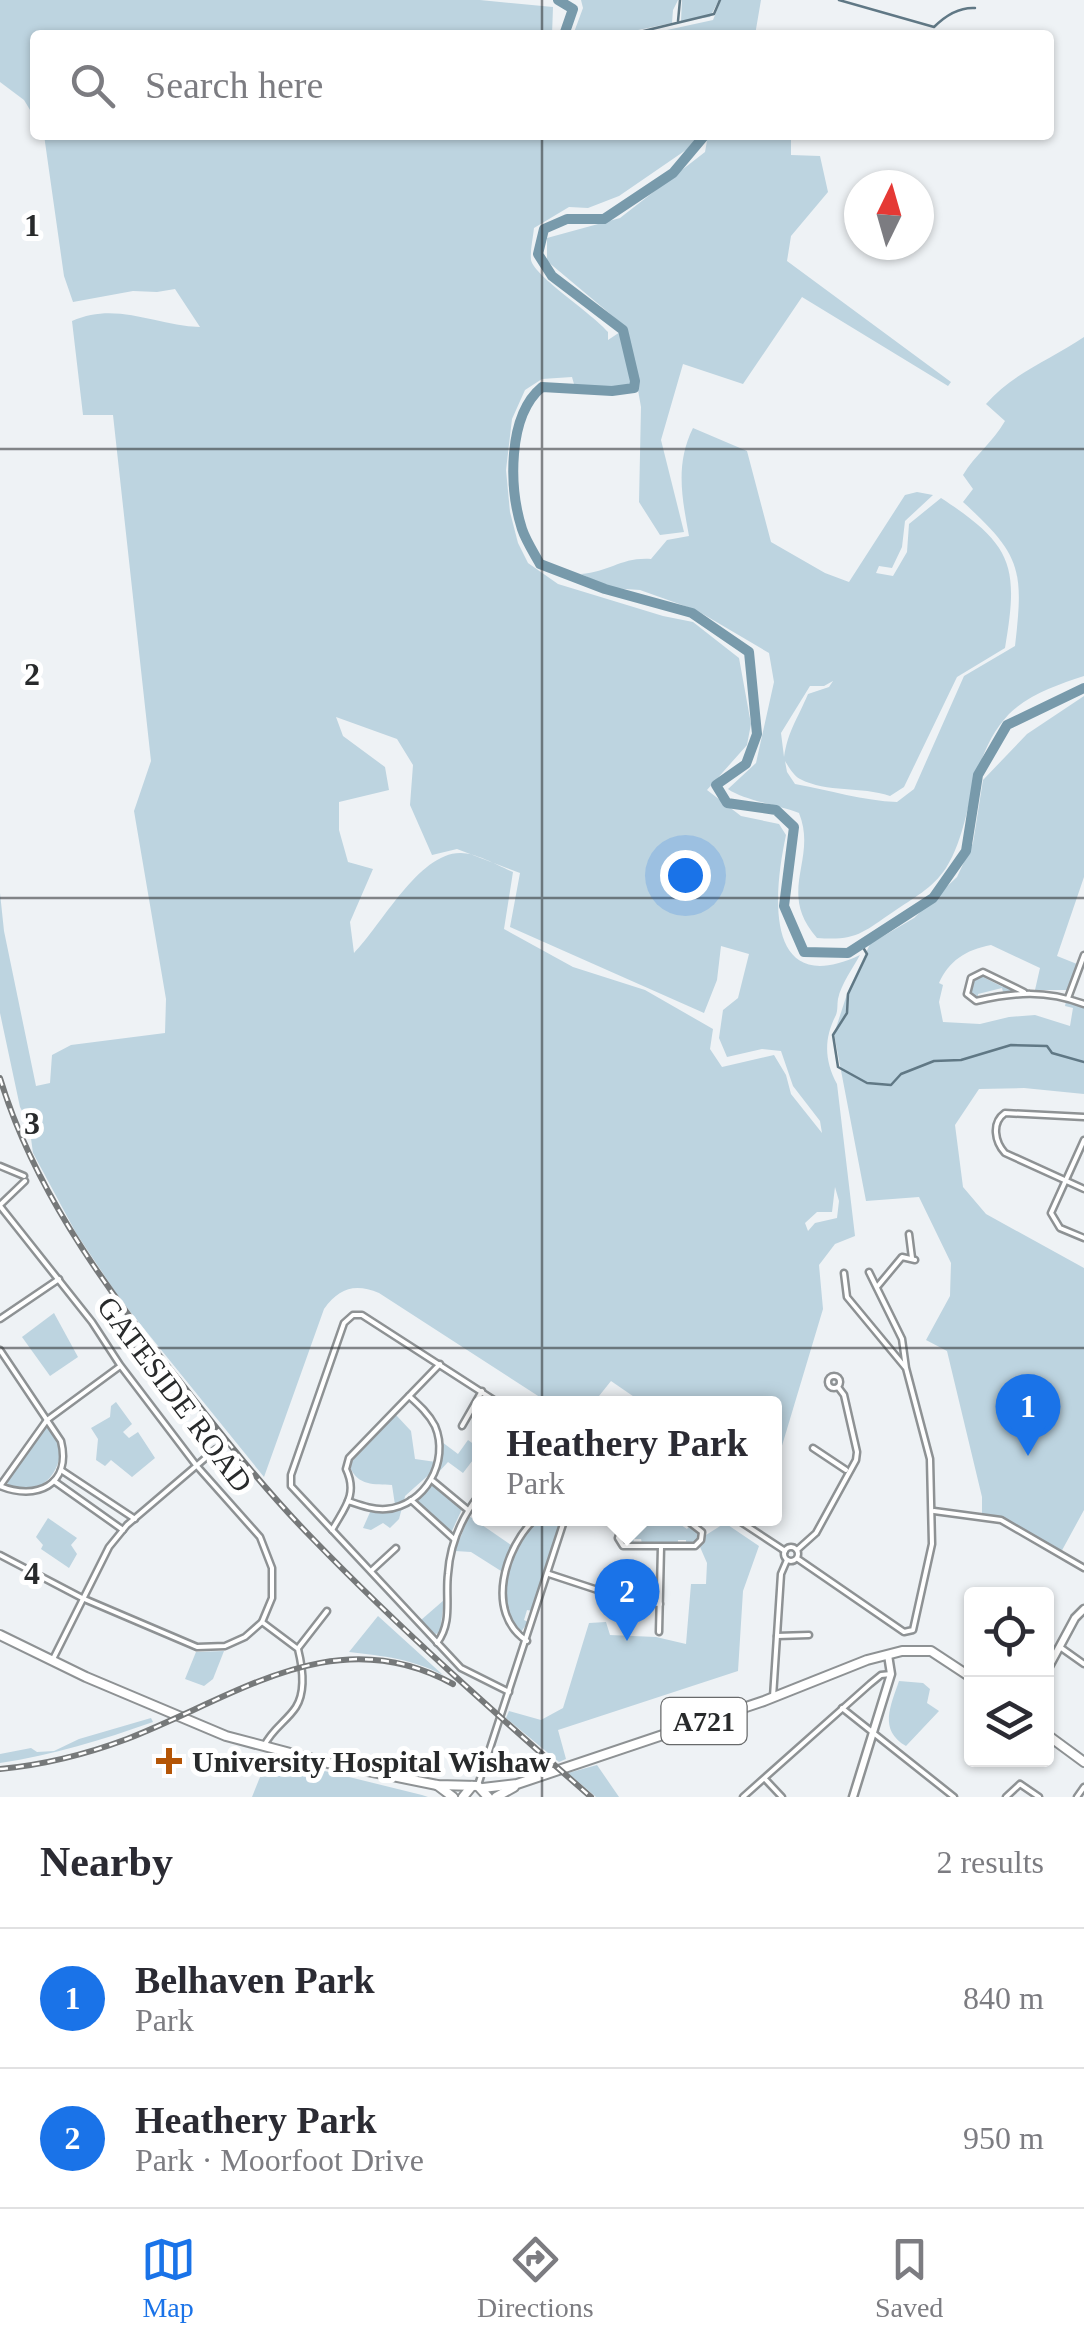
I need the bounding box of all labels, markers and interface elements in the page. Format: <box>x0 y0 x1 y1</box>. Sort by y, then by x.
search box <box>30 30 1054 140</box>
icon: search <box>65 58 120 113</box>
text: Search here <box>145 64 323 106</box>
north arrow <box>844 170 934 260</box>
text: 1 <box>24 207 40 243</box>
text: 2 <box>24 656 40 692</box>
your location <box>660 850 711 901</box>
text: 3 <box>24 1105 40 1141</box>
street label: GATESIDE ROAD <box>91 1290 259 1498</box>
pin: 1 <box>996 1374 1060 1456</box>
popup <box>472 1396 782 1526</box>
text: Heathery Park <box>506 1422 748 1464</box>
text: Park <box>506 1465 565 1501</box>
text: 4 <box>24 1555 40 1591</box>
pin: 2 <box>594 1558 660 1641</box>
map controls <box>964 1587 1054 1767</box>
button: locate <box>964 1587 1054 1677</box>
button: layers <box>964 1677 1054 1767</box>
road number: A721 <box>662 1698 746 1744</box>
place label: University Hospital Wishaw <box>192 1745 551 1778</box>
marker: University Hospital Wishaw <box>156 1748 182 1774</box>
text: Nearby <box>40 1839 173 1885</box>
text: 2 results <box>936 1844 1044 1880</box>
text: Belhaven Park <box>135 1959 375 2001</box>
text: 1 <box>65 1980 81 2016</box>
text: 840 m <box>963 1980 1044 2016</box>
text: Park <box>135 2002 194 2038</box>
text: Heathery Park <box>135 2099 377 2141</box>
text: 2 <box>65 2120 81 2156</box>
text: 950 m <box>963 2120 1044 2156</box>
text: Park · Moorfoot Drive <box>135 2142 424 2178</box>
tab: Map <box>141 2232 196 2324</box>
tab: Directions <box>477 2232 594 2324</box>
tab: Saved <box>875 2232 943 2324</box>

